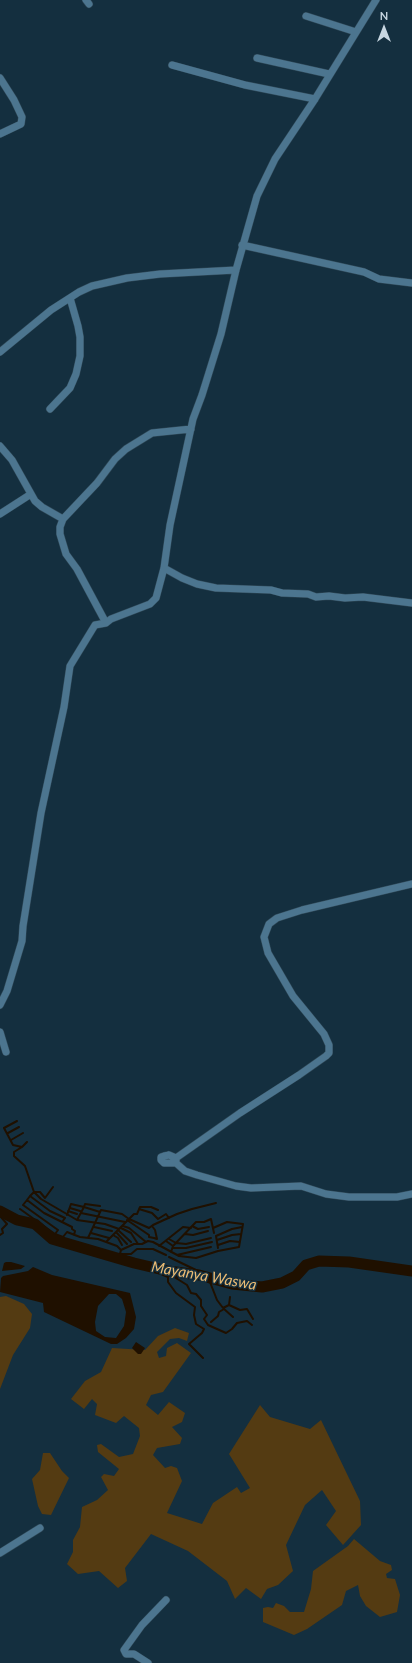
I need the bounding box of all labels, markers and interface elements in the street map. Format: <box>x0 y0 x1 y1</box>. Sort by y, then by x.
north arrow <box>364 8 404 48</box>
text: N <box>380 9 388 22</box>
water label: Mayanya Waswa <box>150 1258 258 1294</box>

